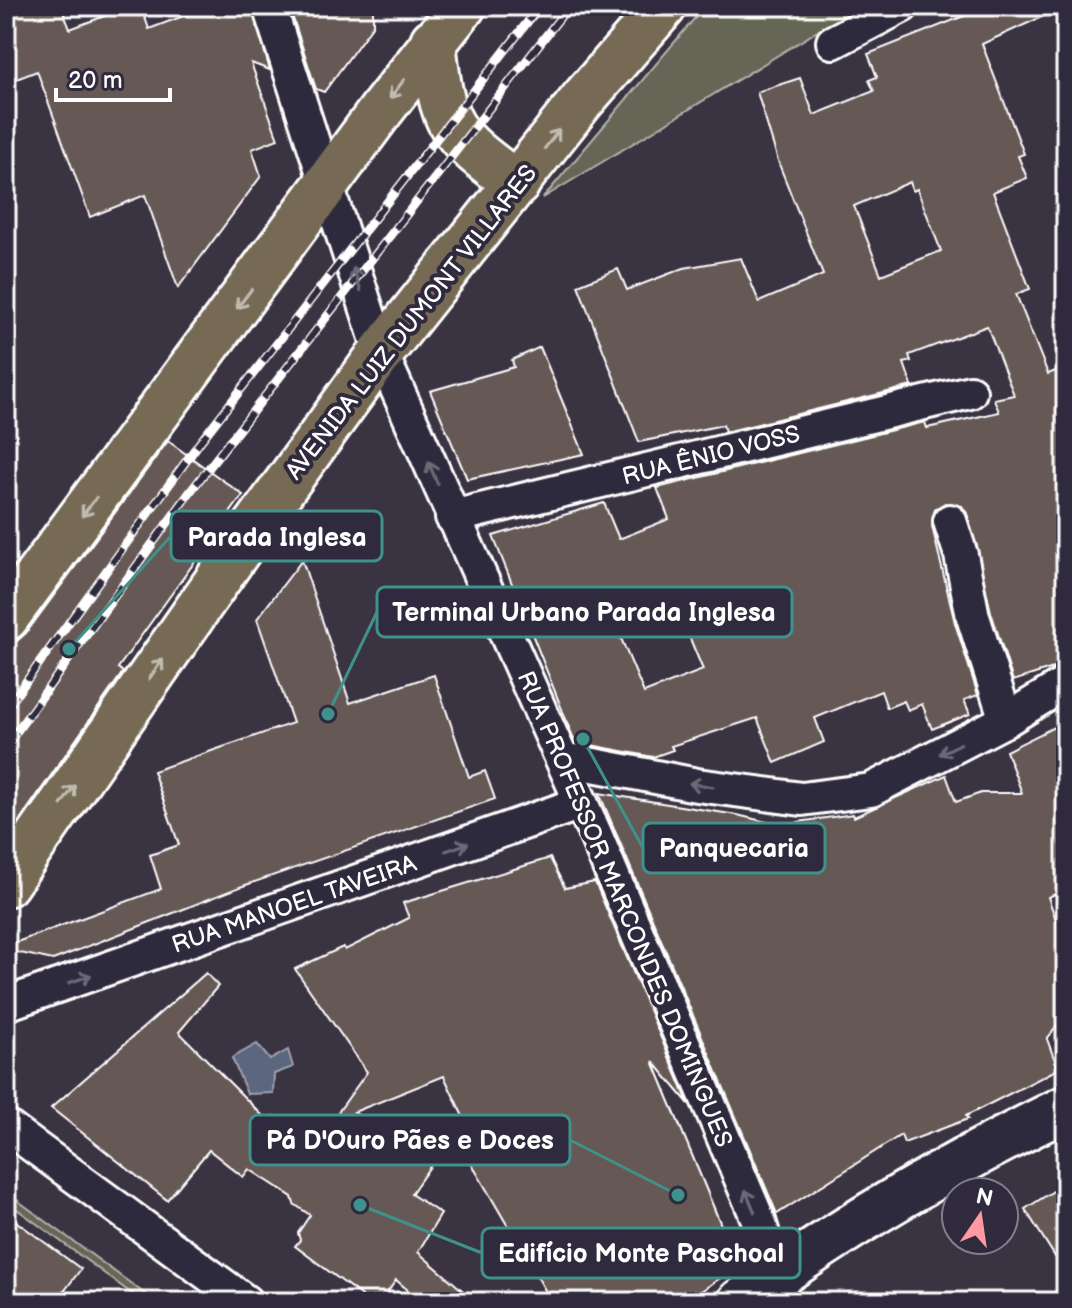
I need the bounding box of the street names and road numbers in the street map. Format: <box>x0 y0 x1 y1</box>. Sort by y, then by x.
street label: AVENIDA LUIZ DUMONT VILLARES <box>280 159 543 485</box>
street label: RUA ÊNIO VOSS <box>619 418 803 492</box>
street label: RUA PROFESSOR MARCONDES DOMINGUES <box>511 667 738 1152</box>
street label: RUA MANOEL TAVEIRA <box>168 849 421 960</box>

